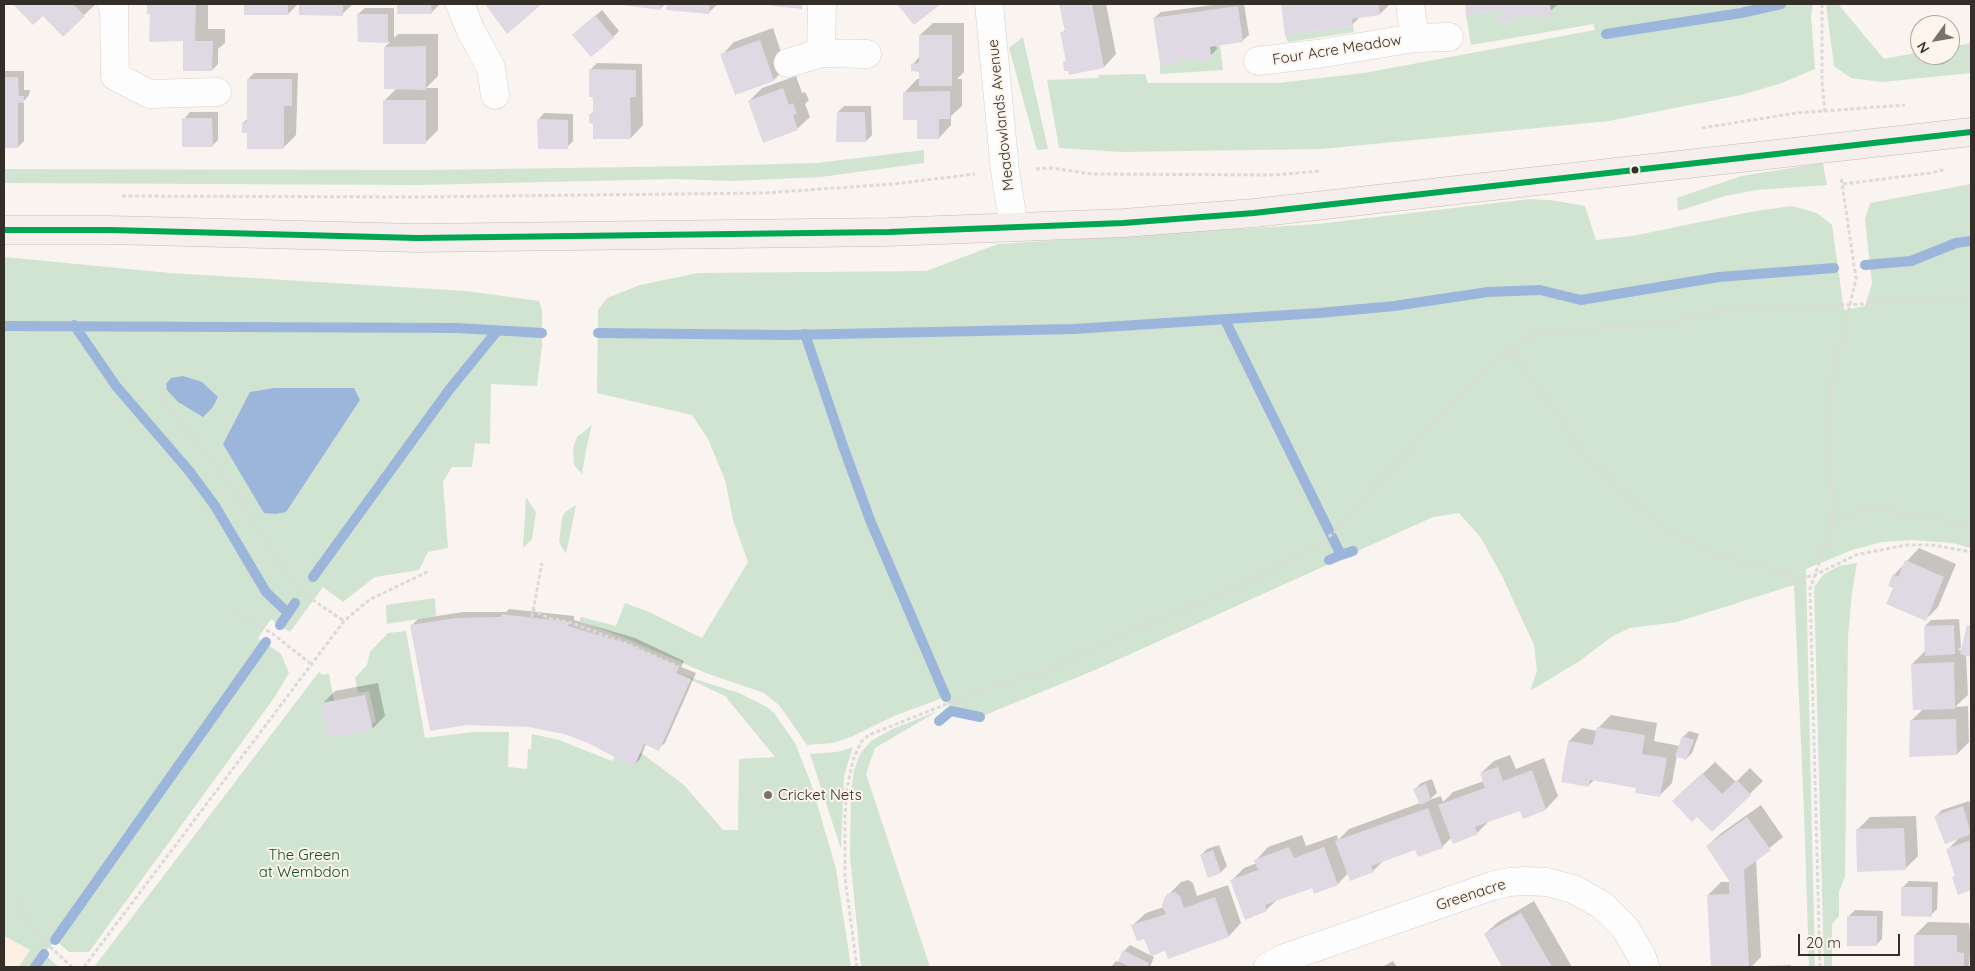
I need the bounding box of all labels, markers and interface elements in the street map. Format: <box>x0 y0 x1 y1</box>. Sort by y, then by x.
north arrow <box>1910 15 1960 65</box>
street label: Four Acre Meadow <box>1271 31 1403 69</box>
street label: Meadowlands Avenue <box>984 38 1018 192</box>
text: N <box>1913 38 1933 57</box>
unlabelled marker <box>1630 165 1640 175</box>
place label: Cricket Nets <box>778 786 862 804</box>
marker: Cricket Nets <box>762 789 774 801</box>
park label: The Green at Wembdon <box>259 846 349 881</box>
street label: Greenacre <box>1434 875 1508 915</box>
scale bar <box>1800 924 1902 956</box>
text: 20 m <box>1806 933 1841 952</box>

